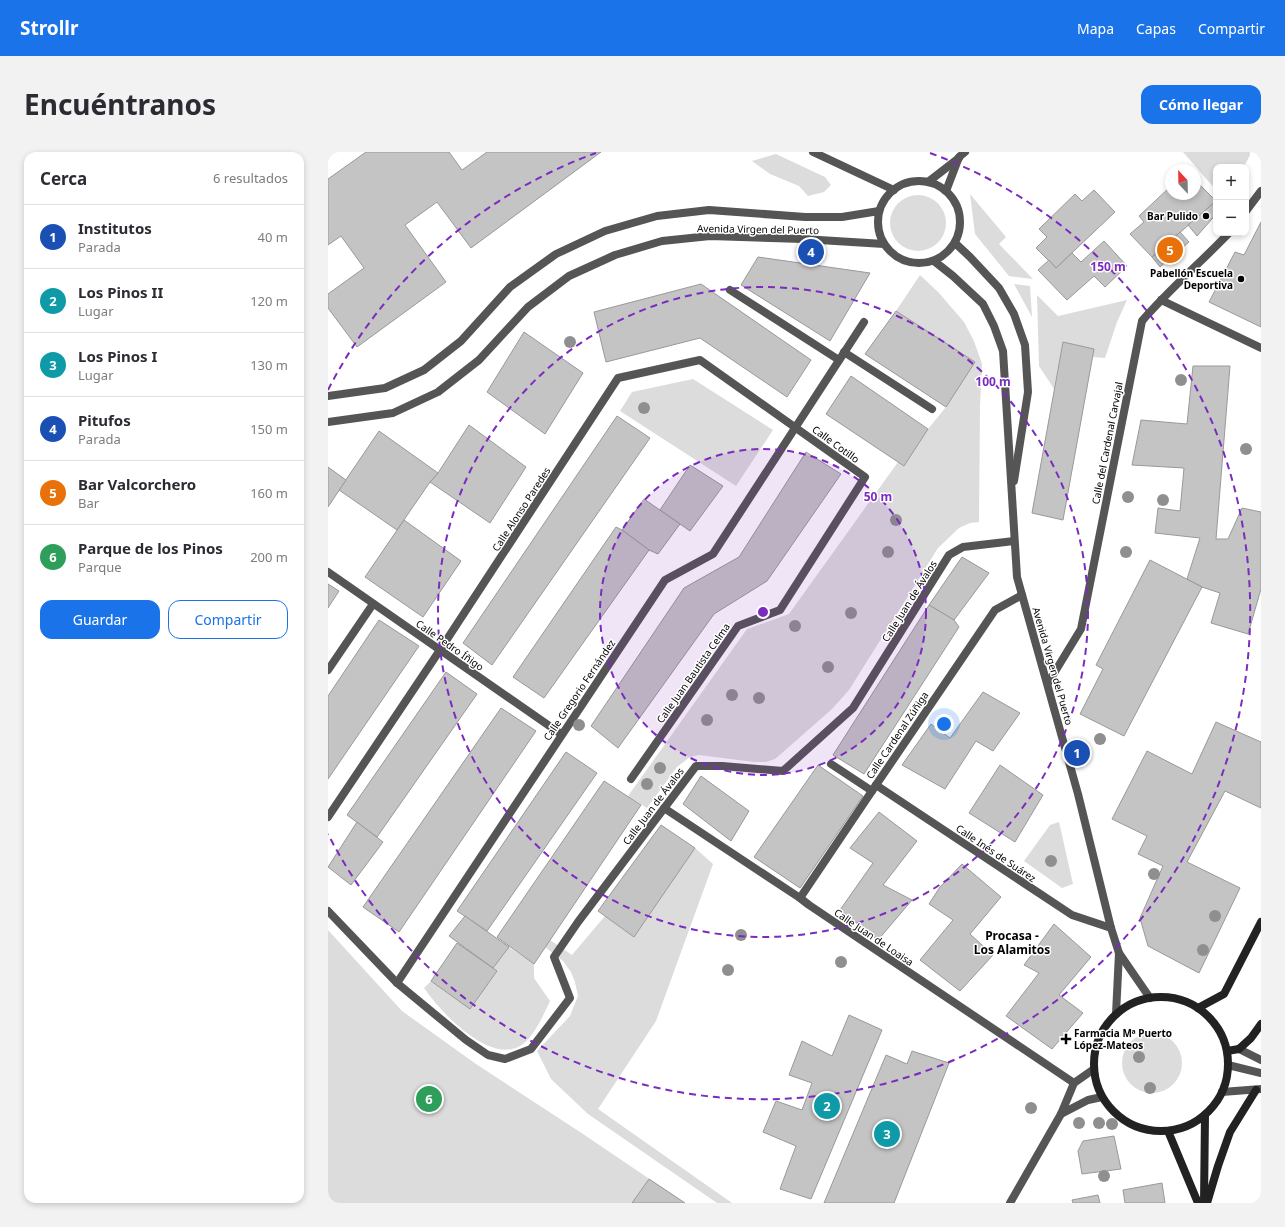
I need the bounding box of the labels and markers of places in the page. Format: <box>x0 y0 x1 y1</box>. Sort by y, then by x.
place label: Bar Pulido <box>1147 209 1198 223</box>
marker: Bar Pulido <box>1201 211 1211 221</box>
pin: 5 <box>1157 235 1183 265</box>
pin: 4 <box>798 237 824 267</box>
place label: Pabellón Escuela Deportiva <box>1150 266 1233 292</box>
marker: Pabellón Escuela Deportiva <box>1236 274 1246 284</box>
centre of rings <box>756 605 770 619</box>
pin: 1 <box>1064 738 1090 768</box>
place label: Farmacia Mª Puerto López-Mateos <box>1074 1026 1172 1052</box>
marker: Farmacia Mª Puerto López-Mateos <box>1061 1034 1071 1044</box>
pin: 6 <box>416 1084 442 1114</box>
pin: 2 <box>814 1091 840 1121</box>
pin: 3 <box>874 1119 900 1149</box>

